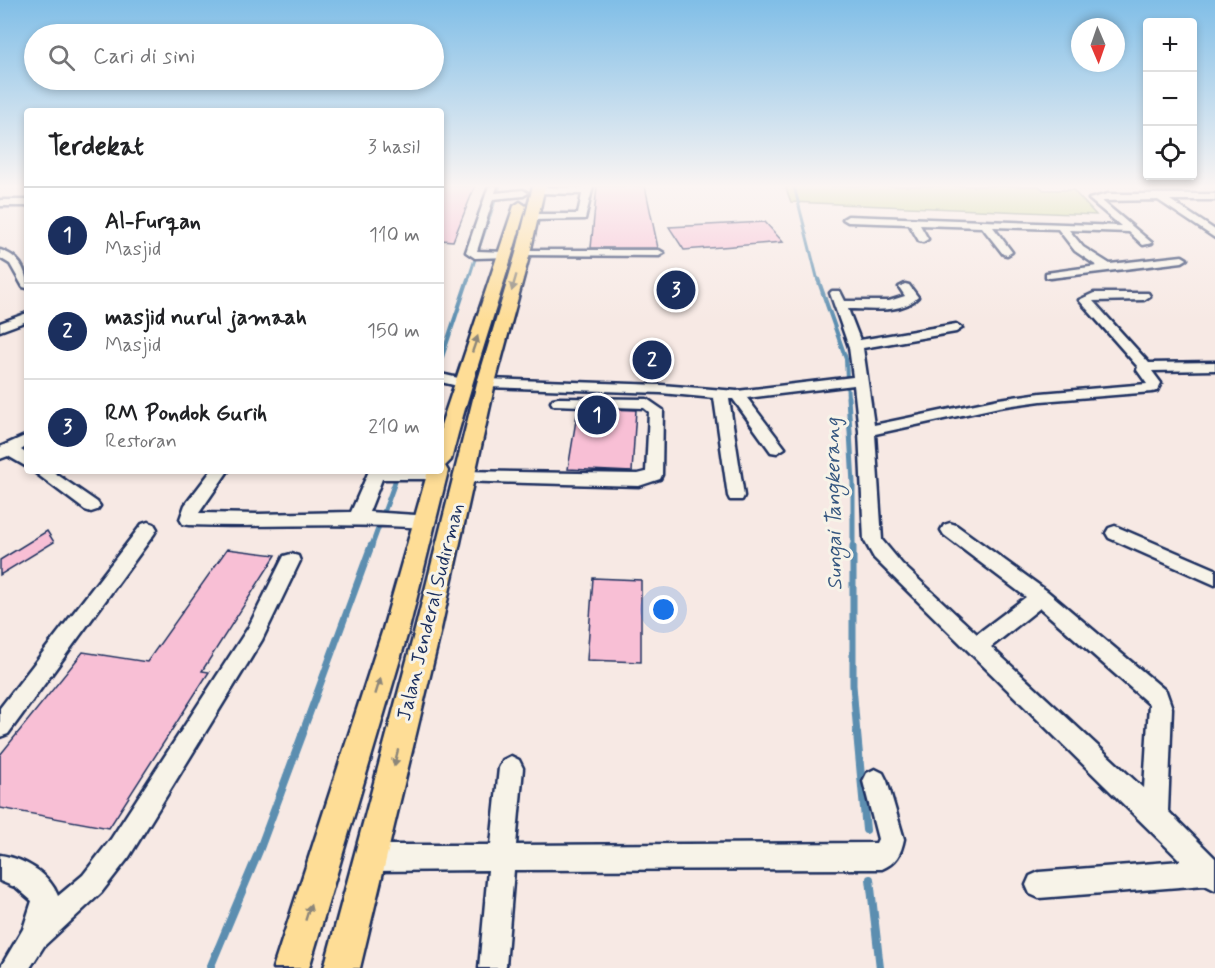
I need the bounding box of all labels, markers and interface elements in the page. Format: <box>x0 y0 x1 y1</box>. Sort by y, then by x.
north arrow <box>1071 18 1125 72</box>
map controls <box>1143 18 1197 180</box>
button: + <box>1143 18 1197 72</box>
search box <box>24 24 444 90</box>
icon: search <box>45 41 78 74</box>
text: Cari di sini <box>93 43 195 71</box>
button: − <box>1143 72 1197 126</box>
button: locate <box>1143 126 1197 180</box>
text: Terdekat <box>48 130 144 164</box>
text: 3 hasil <box>368 134 420 161</box>
text: Al-Furqan <box>105 208 201 236</box>
text: 1 <box>63 222 72 249</box>
text: 110 m <box>369 222 420 249</box>
text: Masjid <box>105 236 161 263</box>
pin: 3 <box>656 268 696 312</box>
one-way arrow <box>509 274 519 292</box>
text: masjid nurul jamaah <box>105 304 307 332</box>
text: 2 <box>63 318 72 345</box>
text: 150 m <box>367 318 420 345</box>
text: Masjid <box>105 332 161 359</box>
one-way arrow <box>471 335 480 353</box>
pin: 2 <box>632 338 672 382</box>
pin: 1 <box>578 392 616 438</box>
text: RM Pondok Gurih <box>105 400 267 428</box>
text: 3 <box>63 414 72 441</box>
text: 210 m <box>368 414 420 441</box>
water label: Sungai Tangkerang <box>818 417 852 590</box>
text: Restoran <box>105 428 177 455</box>
street label: Jalan Jenderal Sudirman <box>391 500 471 724</box>
your location <box>649 595 678 624</box>
one-way arrow <box>374 677 384 695</box>
one-way arrow <box>390 748 400 767</box>
one-way arrow <box>304 903 313 921</box>

